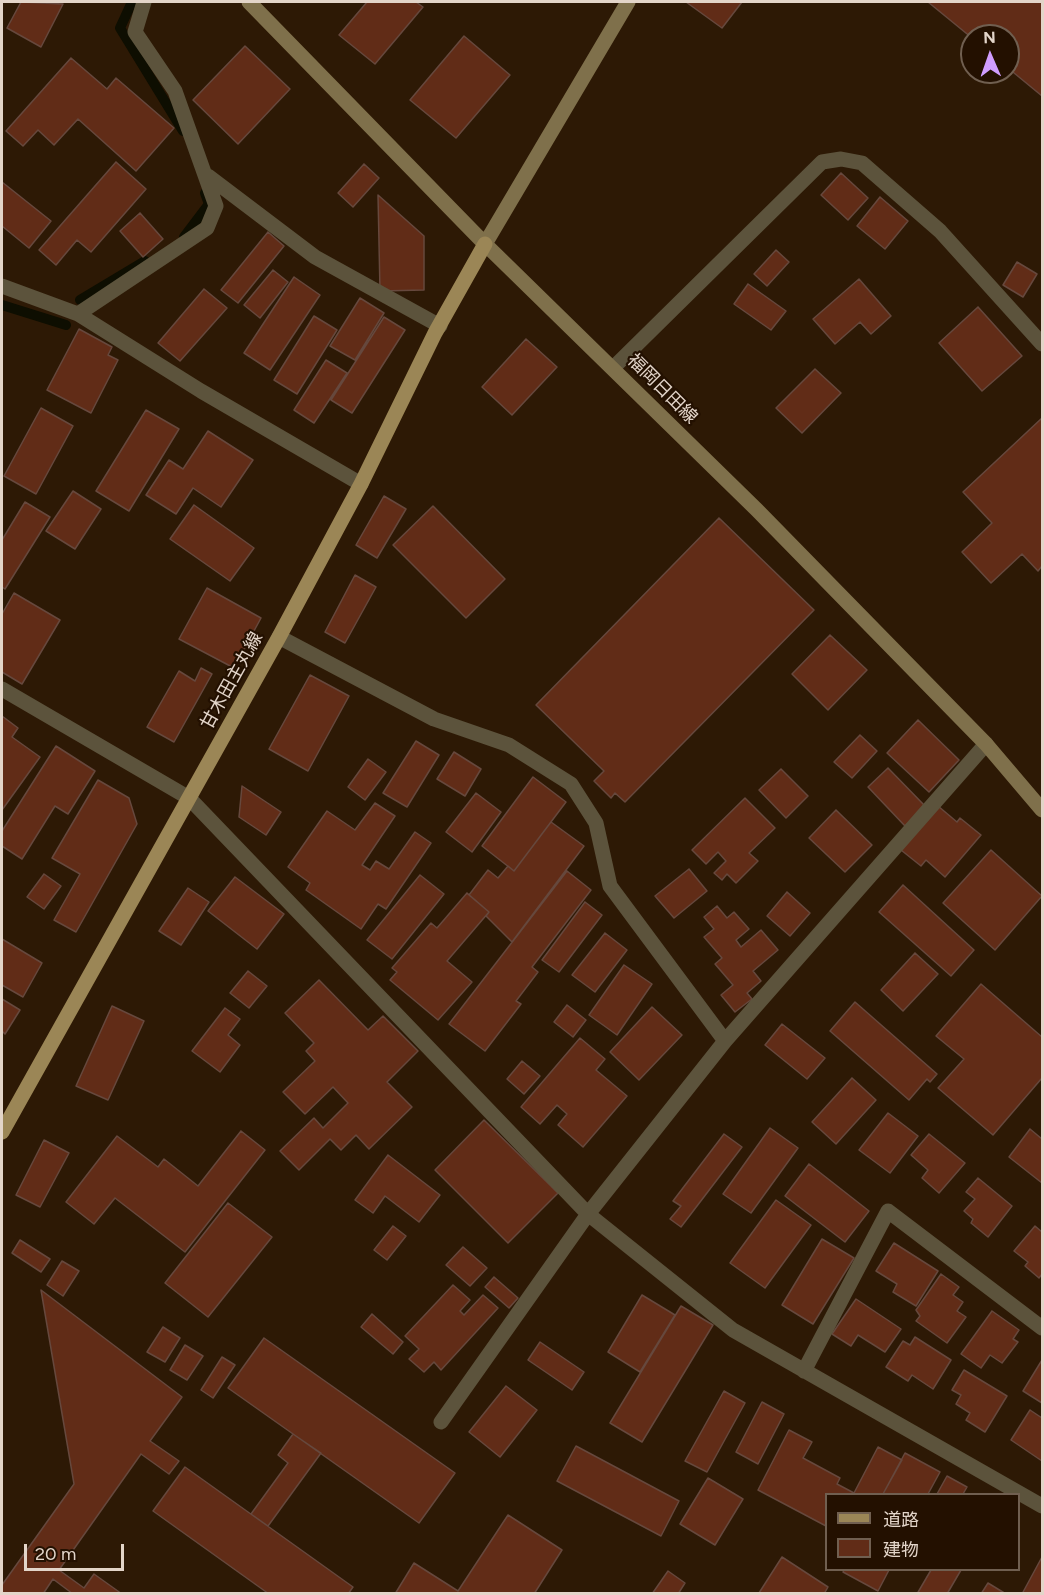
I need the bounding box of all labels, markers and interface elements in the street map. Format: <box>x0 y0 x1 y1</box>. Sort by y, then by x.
north arrow <box>960 24 1020 84</box>
text: N <box>983 28 996 47</box>
street label: 福岡日田線 <box>623 350 701 428</box>
street label: 甘木田主丸線 <box>196 629 268 733</box>
legend <box>825 1493 1020 1571</box>
text: 道路 <box>883 1509 919 1531</box>
scale bar <box>27 1532 128 1570</box>
text: 建物 <box>883 1539 919 1561</box>
text: 20 m <box>35 1543 76 1565</box>

